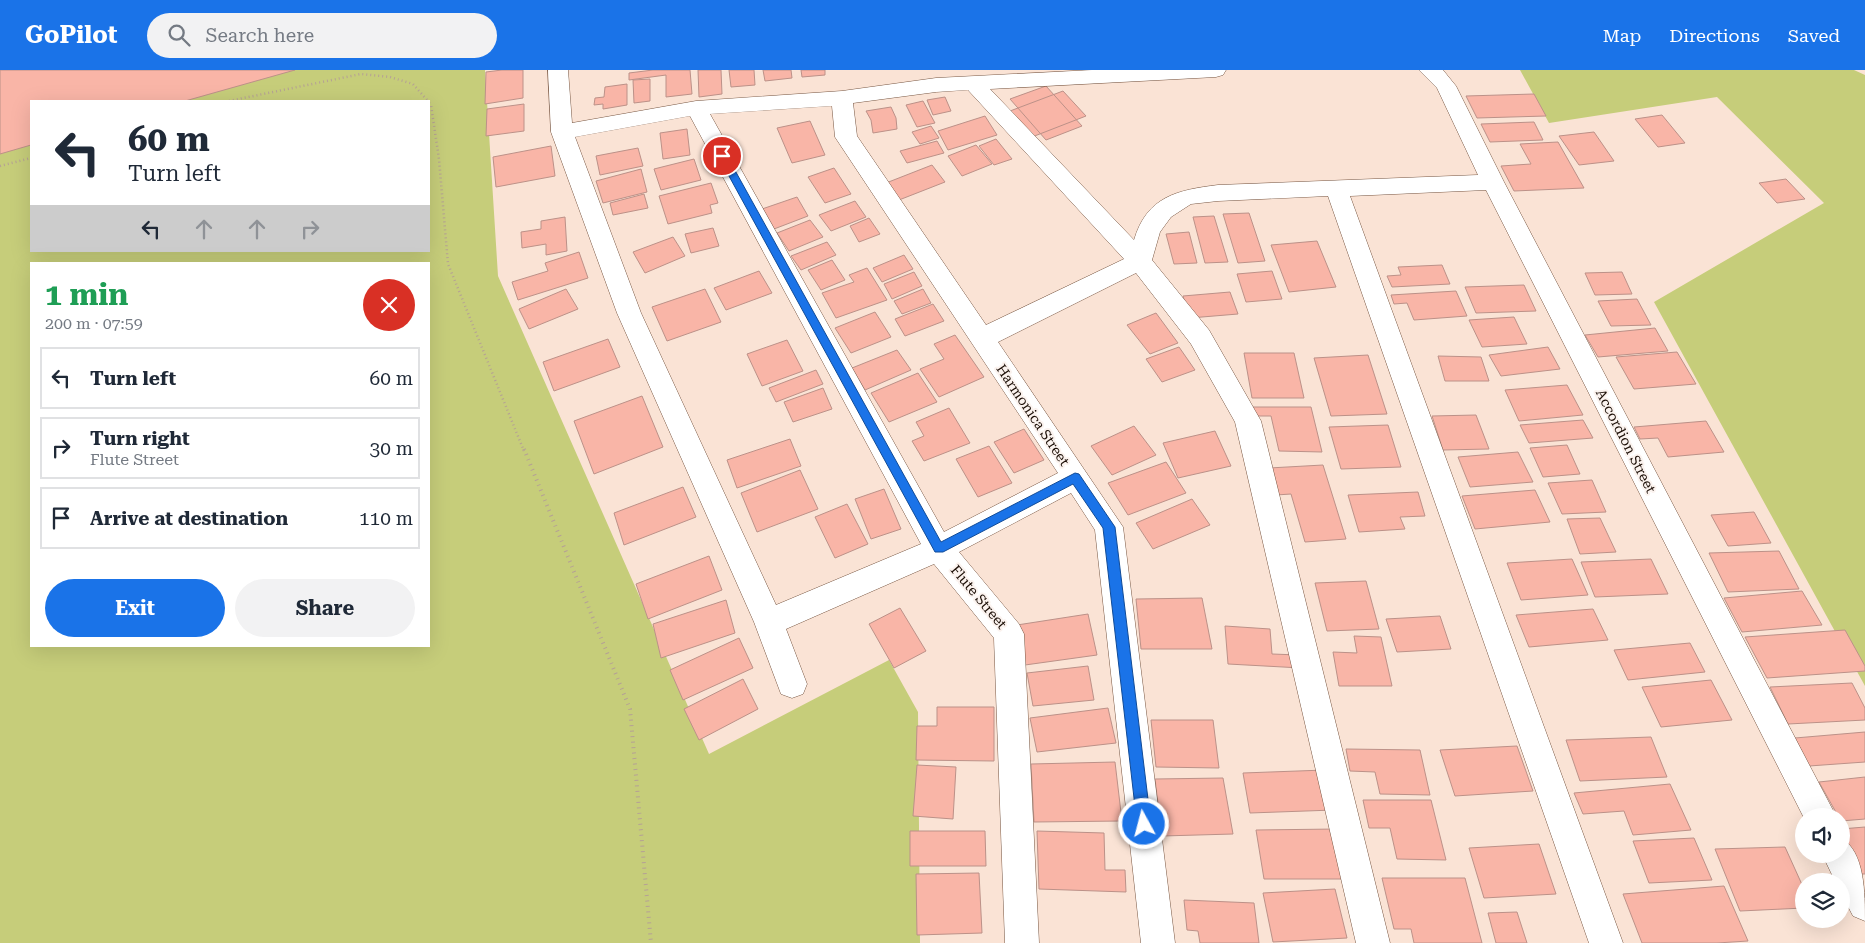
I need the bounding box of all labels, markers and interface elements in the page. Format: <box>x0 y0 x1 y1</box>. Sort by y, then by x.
search box <box>147 13 497 58</box>
text: GoPilot <box>25 21 117 49</box>
icon: search <box>165 21 193 49</box>
text: Search here <box>205 24 314 47</box>
text: Map <box>1603 25 1641 46</box>
text: Directions <box>1669 25 1760 46</box>
text: Saved <box>1788 25 1840 46</box>
text: 60 m <box>128 119 210 160</box>
icon: left <box>45 120 110 185</box>
pin <box>701 135 743 177</box>
icon: arrive <box>708 142 736 170</box>
text: Turn left <box>128 161 221 186</box>
icon: left <box>137 215 165 243</box>
icon: ahead <box>190 215 218 243</box>
icon: ahead <box>243 215 271 243</box>
icon: right <box>296 215 324 243</box>
text: 1 min <box>45 277 128 312</box>
button: close <box>363 279 415 331</box>
text: 200 m · 07:59 <box>45 314 143 333</box>
street label: Harmonica Street <box>993 361 1073 469</box>
icon: left <box>47 364 75 392</box>
text: Turn left <box>90 367 176 390</box>
text: 60 m <box>370 367 413 390</box>
street label: Accordion Street <box>1593 386 1659 496</box>
text: Turn right <box>90 427 190 450</box>
icon: right <box>47 434 75 462</box>
text: 30 m <box>370 437 413 460</box>
text: Flute Street <box>90 450 179 469</box>
icon: arrive <box>47 504 75 532</box>
text: Arrive at destination <box>90 507 288 530</box>
text: 110 m <box>359 507 413 530</box>
street label: Flute Street <box>948 562 1010 632</box>
button: Exit <box>45 579 225 637</box>
button: Share <box>235 579 415 637</box>
position arrow <box>1117 797 1169 849</box>
map controls <box>1795 808 1850 928</box>
button: sound <box>1795 808 1850 863</box>
button: layers <box>1795 873 1850 928</box>

